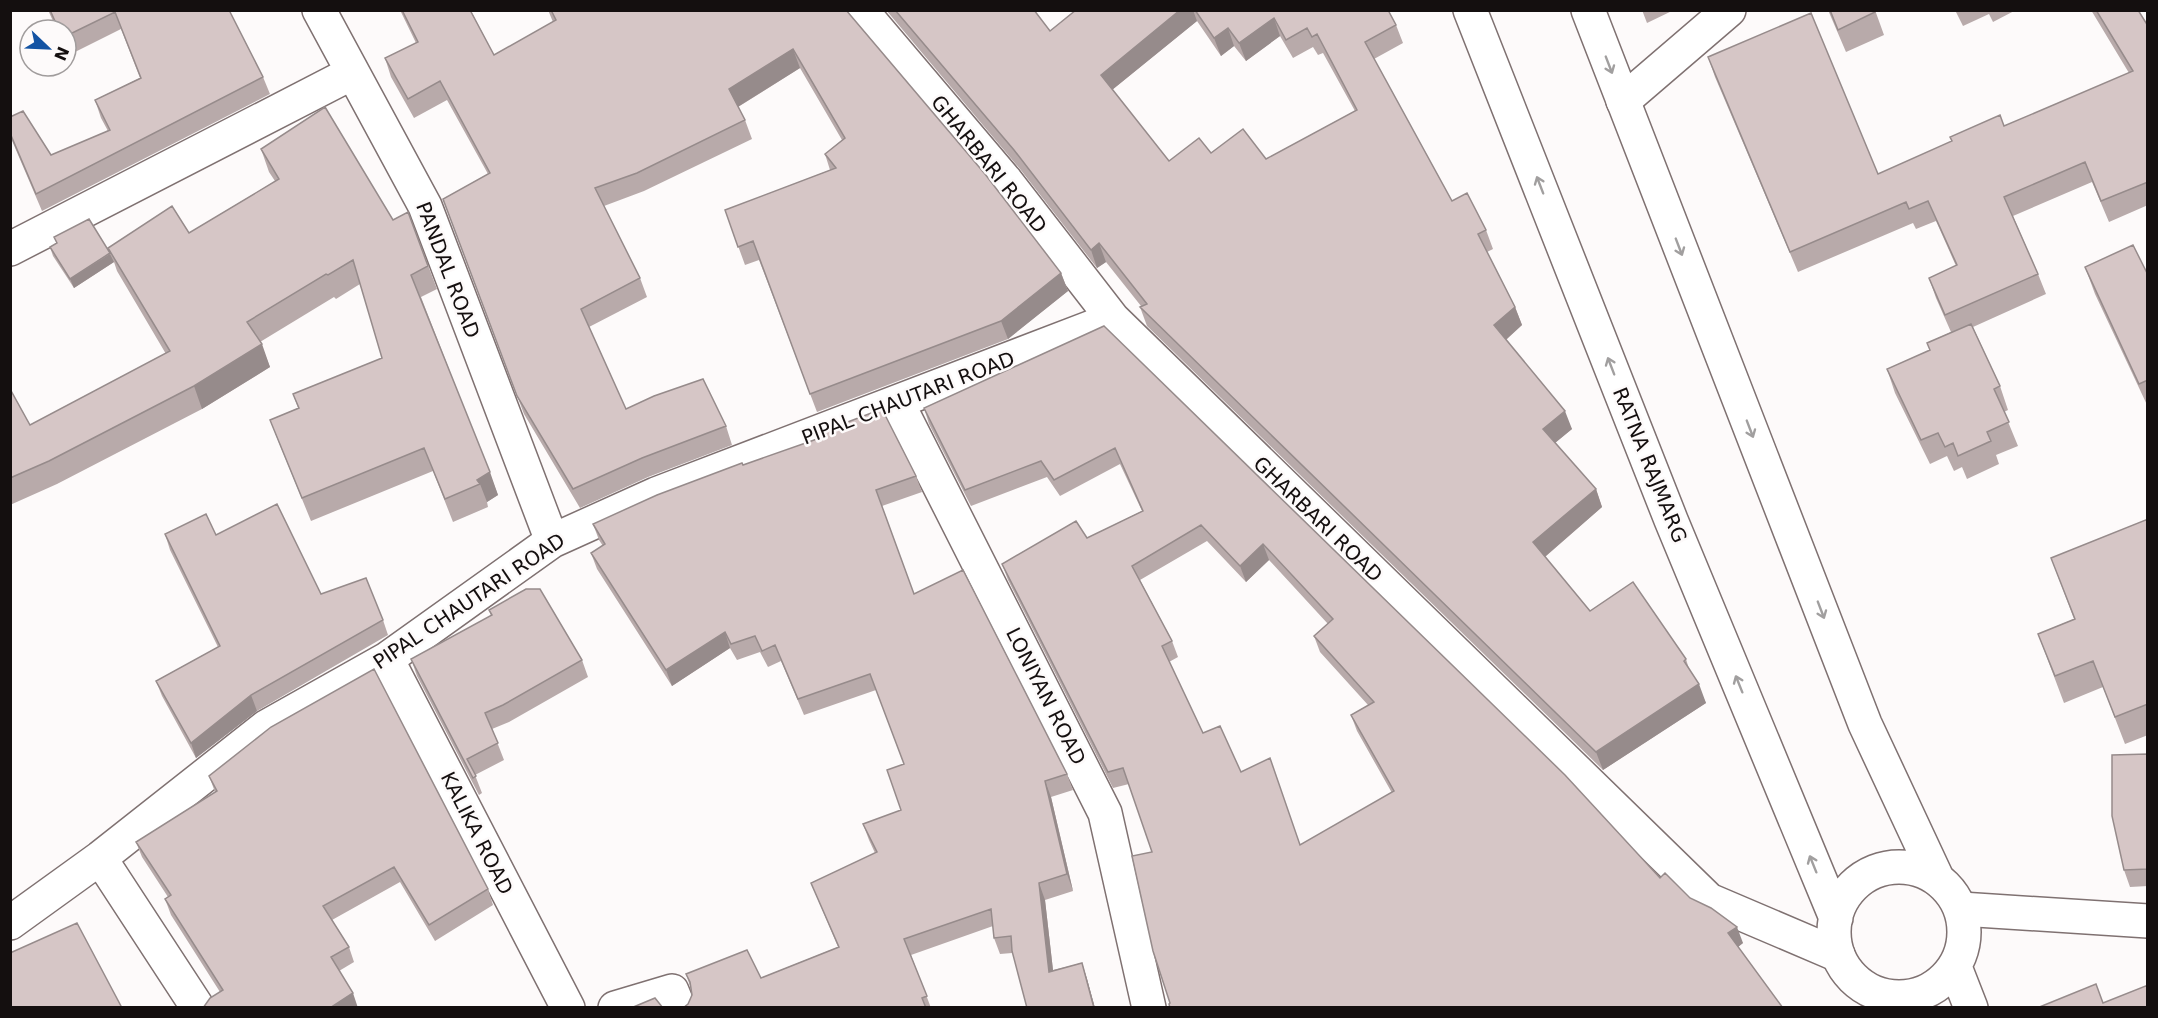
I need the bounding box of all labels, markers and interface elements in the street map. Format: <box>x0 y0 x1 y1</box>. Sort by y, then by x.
north arrow <box>18 18 78 78</box>
text: N <box>50 44 73 64</box>
one-way arrow <box>1604 55 1615 74</box>
street label: GHARBARI ROAD <box>926 90 1052 238</box>
one-way arrow <box>1534 176 1545 195</box>
street label: PANDAL ROAD <box>411 198 485 342</box>
one-way arrow <box>1675 237 1686 256</box>
street label: PIPAL CHAUTARI ROAD <box>798 346 1018 450</box>
one-way arrow <box>1605 358 1616 376</box>
street label: RATNA RAJMARG <box>1608 384 1692 546</box>
one-way arrow <box>1745 419 1756 437</box>
street label: GHARBARI ROAD <box>1249 451 1387 587</box>
street label: PIPAL CHAUTARI ROAD <box>369 528 569 674</box>
one-way arrow <box>1816 601 1827 619</box>
street label: LONIYAN ROAD <box>1001 623 1091 769</box>
one-way arrow <box>1733 675 1744 693</box>
street label: KALIKA ROAD <box>436 768 518 898</box>
one-way arrow <box>1807 855 1818 874</box>

